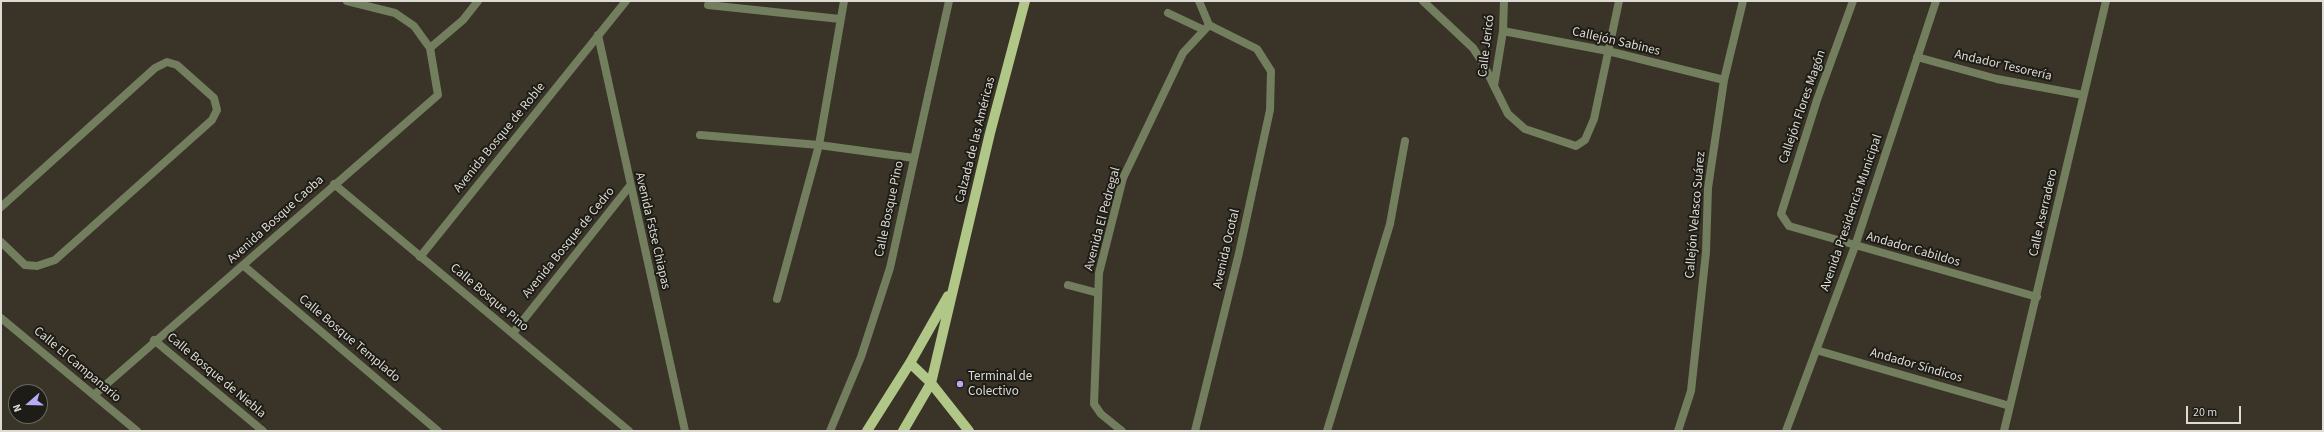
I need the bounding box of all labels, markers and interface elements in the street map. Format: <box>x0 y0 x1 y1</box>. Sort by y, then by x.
street label: Calle Jericó <box>1475 14 1499 78</box>
street label: Callejón Sabines <box>1570 24 1662 60</box>
street label: Andador Tesorería <box>1953 47 2053 85</box>
street label: Callejón Flores Magón <box>1776 48 1830 166</box>
street label: Calzada de las Américas <box>953 75 999 205</box>
street label: Avenida Bosque de Roble <box>451 80 549 196</box>
street label: Avenida Presidencia Municipal <box>1818 133 1886 293</box>
street label: Callejón Velasco Suárez <box>1683 151 1709 279</box>
street label: Calle Bosque Pino <box>872 160 908 258</box>
street label: Avenida El Pedregal <box>1082 166 1124 272</box>
street label: Calle Aserradero <box>2026 168 2062 258</box>
street label: Avenida Fstse Chiapas <box>631 171 673 291</box>
street label: Avenida Bosque Caoba <box>225 173 327 267</box>
street label: Avenida Bosque de Cedro <box>519 184 619 302</box>
street label: Avenida Ocotal <box>1210 208 1244 290</box>
street label: Andador Cabildos <box>1864 229 1962 271</box>
street label: Calle Bosque Pino <box>447 261 531 335</box>
street label: Calle Bosque Templado <box>295 292 403 386</box>
street label: Calle El Campanario <box>30 324 124 406</box>
street label: Calle Bosque de Niebla <box>163 330 269 422</box>
street label: Andador Síndicos <box>1868 345 1964 387</box>
place label: Terminal de Colectivo <box>968 369 1032 400</box>
marker: Terminal de Colectivo <box>955 379 965 389</box>
north arrow <box>8 384 48 424</box>
scale bar <box>2188 398 2243 424</box>
text: N <box>9 402 25 414</box>
text: 20 m <box>2193 404 2217 421</box>

